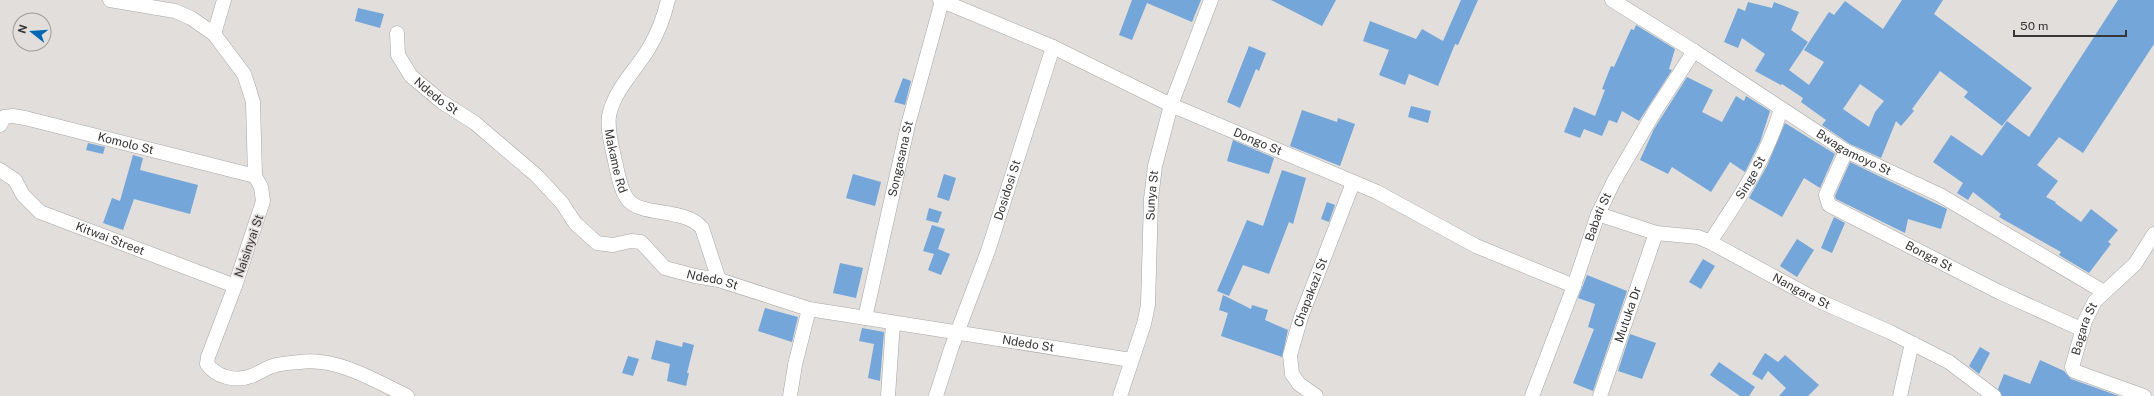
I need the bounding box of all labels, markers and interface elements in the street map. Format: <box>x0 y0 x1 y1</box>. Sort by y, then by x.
north arrow <box>12 12 52 52</box>
scale bar <box>2014 12 2126 38</box>
text: 50 m <box>2020 19 2048 33</box>
text: N <box>15 23 29 35</box>
street label: Ndedo St <box>411 75 461 118</box>
street label: Songasana St <box>885 119 916 198</box>
street label: Dongo St <box>1231 125 1284 158</box>
street label: Bwagamoyo St <box>1814 126 1894 178</box>
street label: Makame Rd <box>602 128 630 195</box>
street label: Komolo St <box>96 130 155 157</box>
street label: Singe St <box>1733 154 1768 202</box>
street label: Dosidosi St <box>991 158 1024 222</box>
street label: Sunya St <box>1143 169 1161 221</box>
street label: Babati St <box>1582 190 1614 243</box>
street label: Naisinyai St <box>232 212 266 279</box>
street label: Kitwai Street <box>74 219 147 258</box>
street label: Bonga St <box>1903 238 1955 274</box>
street label: Chapakazi St <box>1291 256 1330 329</box>
street label: Ndedo St <box>685 267 740 293</box>
street label: Nangara St <box>1770 270 1833 312</box>
street label: Mutuka Dr <box>1612 284 1644 345</box>
street label: Bagara St <box>2069 300 2100 357</box>
street label: Ndedo St <box>1001 333 1055 355</box>

